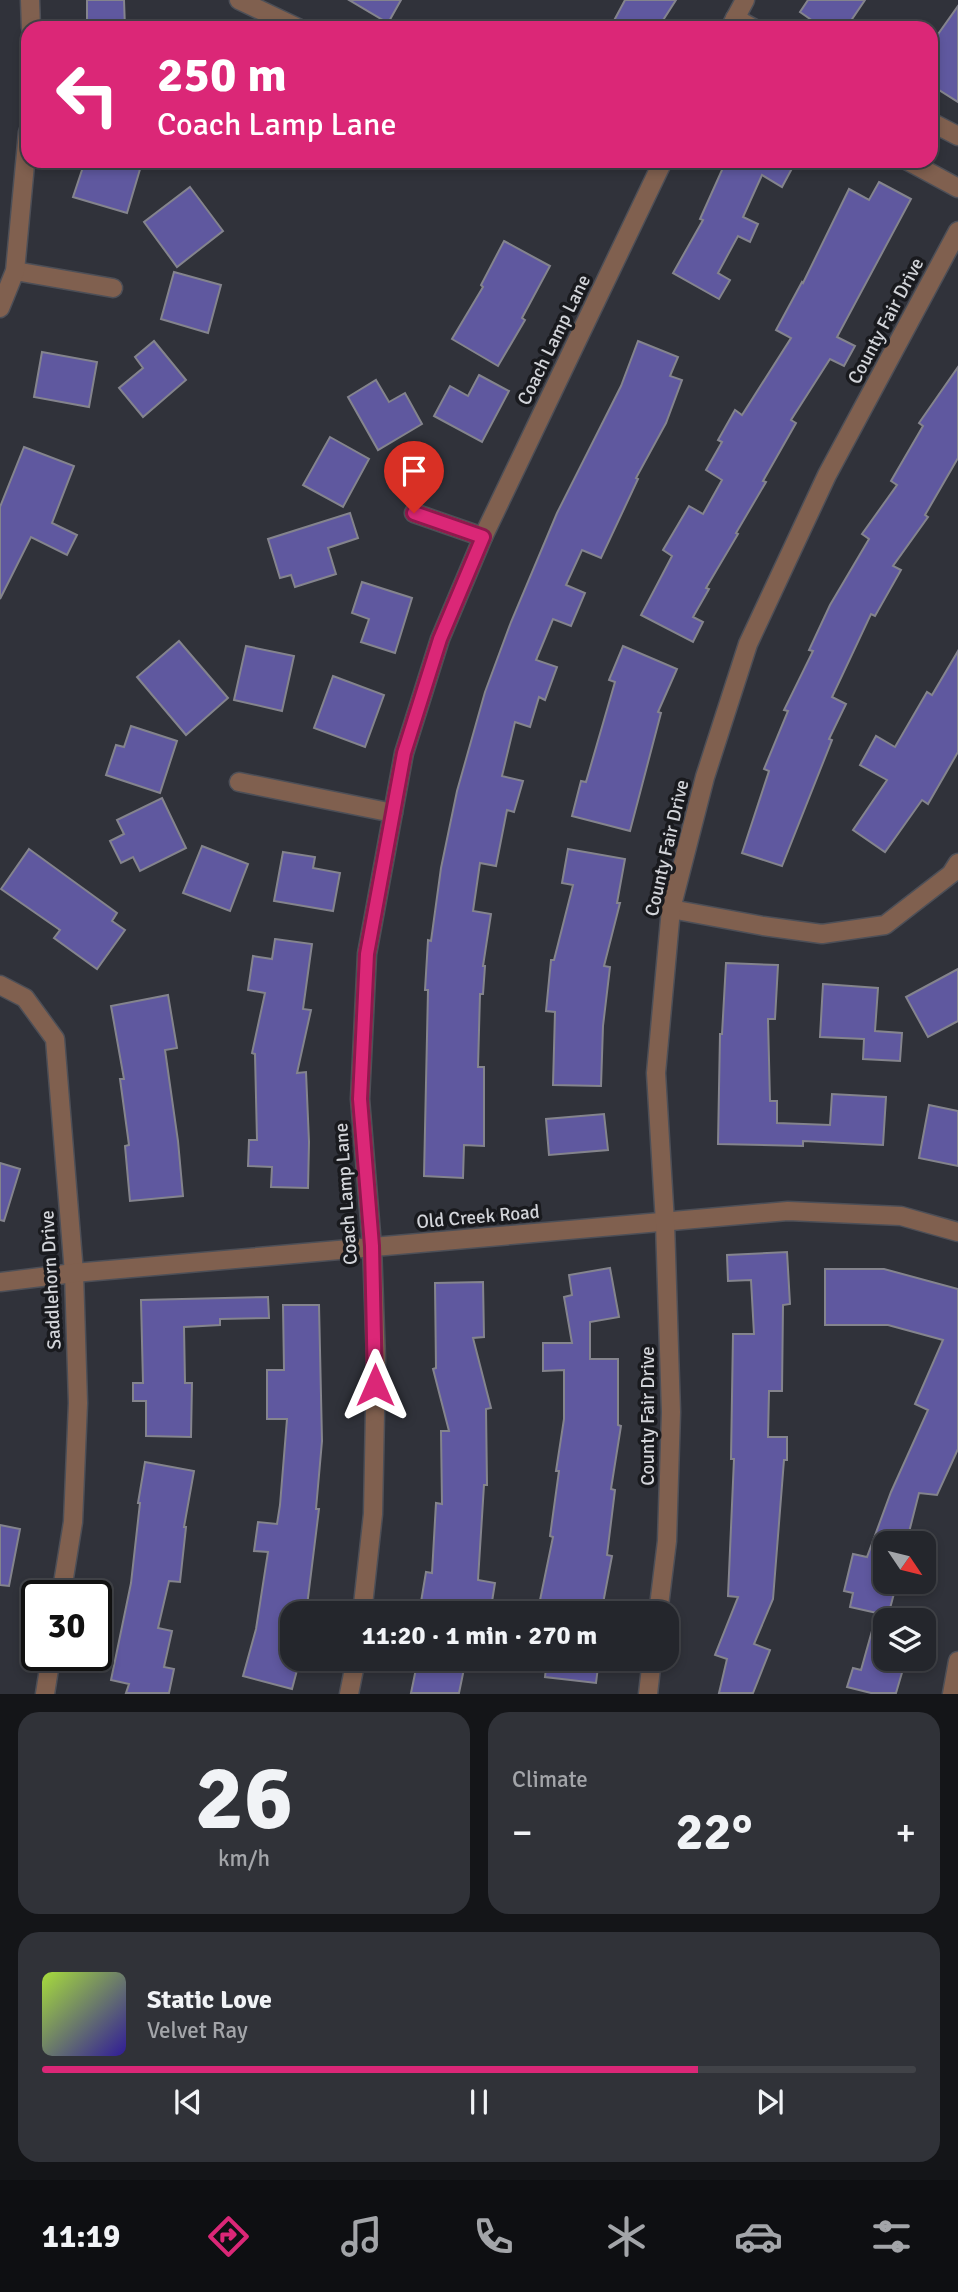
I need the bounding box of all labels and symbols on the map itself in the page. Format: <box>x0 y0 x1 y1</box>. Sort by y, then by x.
street label: County Fair Drive <box>843 254 929 388</box>
street label: Coach Lamp Lane <box>512 271 596 409</box>
pin <box>384 441 444 513</box>
street label: County Fair Drive <box>640 777 694 919</box>
street label: Coach Lamp Lane <box>329 1122 363 1266</box>
street label: Old Creek Road <box>415 1200 541 1234</box>
street label: Saddlehorn Drive <box>35 1210 67 1350</box>
street label: County Fair Drive <box>636 1346 660 1486</box>
position arrow <box>338 1348 412 1422</box>
north arrow <box>873 1531 936 1594</box>
speed limit sign: 30 <box>21 1580 112 1671</box>

